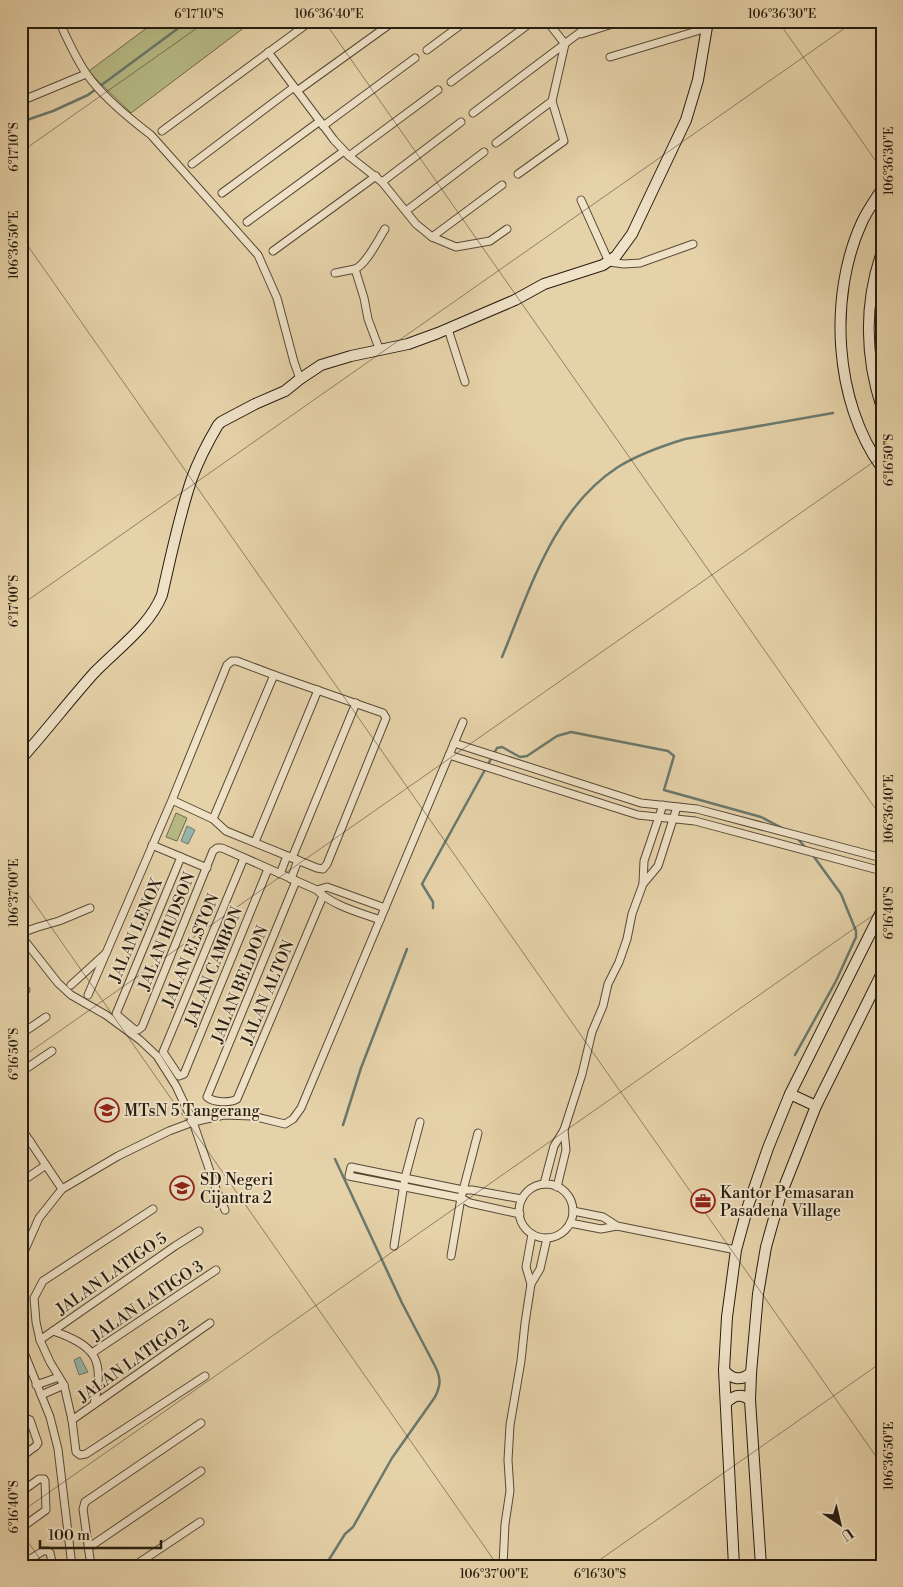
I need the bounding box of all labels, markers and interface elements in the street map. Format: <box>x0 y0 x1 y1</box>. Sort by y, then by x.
text: 6°17'10"S <box>174 7 224 22</box>
text: 106°36'40"E <box>294 7 364 22</box>
text: 106°36'30"E <box>748 7 816 22</box>
text: 6°17'10"S <box>7 122 22 172</box>
text: 106°36'30"E <box>882 127 897 195</box>
text: 106°36'50"E <box>7 211 22 279</box>
text: 6°16'50"S <box>882 434 897 486</box>
text: 6°17'00"S <box>7 575 22 627</box>
text: 106°36'40"E <box>882 774 897 844</box>
text: 106°37'00"E <box>7 859 22 927</box>
street label: JALAN HUDSON <box>134 869 200 994</box>
street label: JALAN LENOX <box>105 874 167 986</box>
text: 6°16'40"S <box>882 886 897 940</box>
street label: JALAN ELSTON <box>158 891 224 1011</box>
street label: JALAN CAMBON <box>181 904 247 1030</box>
street label: JALAN BELDON <box>207 923 273 1047</box>
street label: JALAN ALTON <box>237 937 299 1048</box>
text: 6°16'50"S <box>7 1028 22 1080</box>
school or university icon: MTsN 5 Tangerang <box>94 1097 120 1123</box>
place label: MTsN 5 Tangerang <box>124 1101 260 1121</box>
place label: SD Negeri Cijantra 2 <box>200 1170 273 1208</box>
school or university icon: SD Negeri Cijantra 2 <box>169 1175 195 1201</box>
place label: Kantor Pemasaran Pasadena Village <box>720 1183 855 1221</box>
office icon: Kantor Pemasaran Pasadena Village <box>690 1188 716 1214</box>
street label: JALAN LATIGO 5 <box>52 1228 171 1320</box>
street label: JALAN LATIGO 3 <box>87 1256 207 1346</box>
street label: JALAN LATIGO 2 <box>73 1315 193 1407</box>
text: 106°36'50"E <box>882 1422 897 1490</box>
text: 6°16'40"S <box>7 1480 22 1534</box>
north arrow <box>816 1500 866 1550</box>
scale bar <box>40 1517 161 1549</box>
text: U <box>837 1523 856 1544</box>
text: 100 m <box>48 1526 90 1545</box>
text: 106°37'00"E <box>460 1567 528 1582</box>
text: 6°16'30"S <box>574 1567 626 1582</box>

